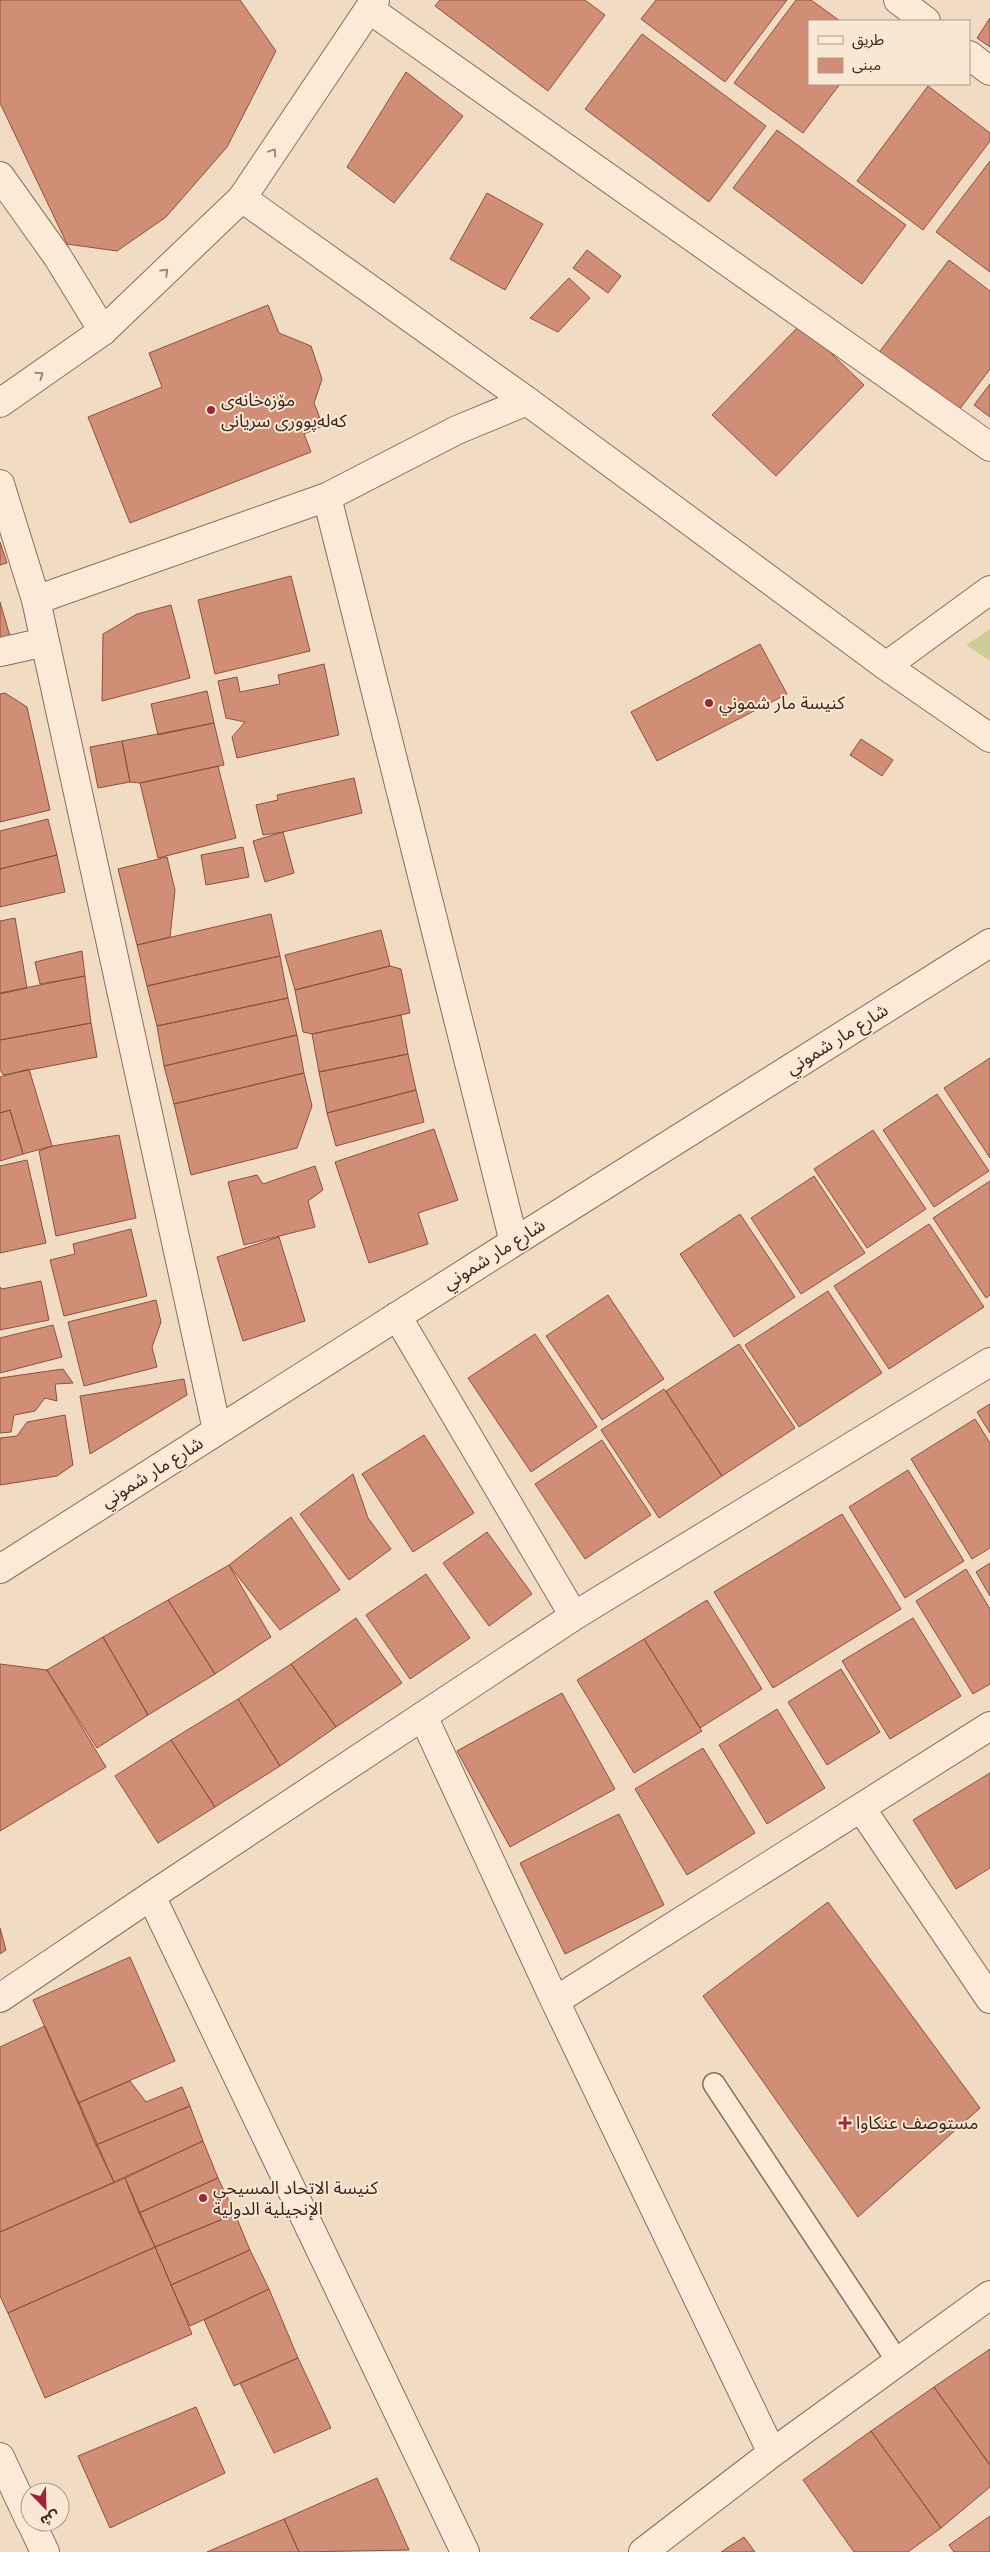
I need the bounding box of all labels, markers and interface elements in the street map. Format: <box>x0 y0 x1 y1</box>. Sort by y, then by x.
legend <box>808 20 970 85</box>
text: طريق <box>852 29 884 52</box>
text: مبنى <box>852 54 881 77</box>
one-way arrow <box>267 148 277 157</box>
one-way arrow <box>159 269 168 278</box>
one-way arrow <box>34 372 44 381</box>
place label: مۆزەخانەی کەلەپووری سریانی <box>221 387 347 435</box>
marker: مۆزەخانەی کەلەپووری سریانی <box>205 404 217 416</box>
place label: كنيسة مار شموني <box>719 690 845 717</box>
marker: كنيسة مار شموني <box>703 697 715 709</box>
street label: شارع مار شموني <box>781 997 894 1082</box>
street label: شارع مار شموني <box>438 1212 551 1297</box>
street label: شارع مار شموني <box>96 1430 209 1515</box>
place label: مستوصف عنكاوا <box>856 2110 978 2137</box>
marker: مستوصف عنكاوا <box>838 2116 852 2130</box>
place label: كنيسة الاتحاد المسيحي الإنجيلية الدولية <box>213 2175 378 2223</box>
marker: كنيسة الاتحاد المسيحي الإنجيلية الدولية <box>197 2192 209 2204</box>
north arrow <box>20 2482 70 2532</box>
text: ش <box>37 2505 63 2532</box>

